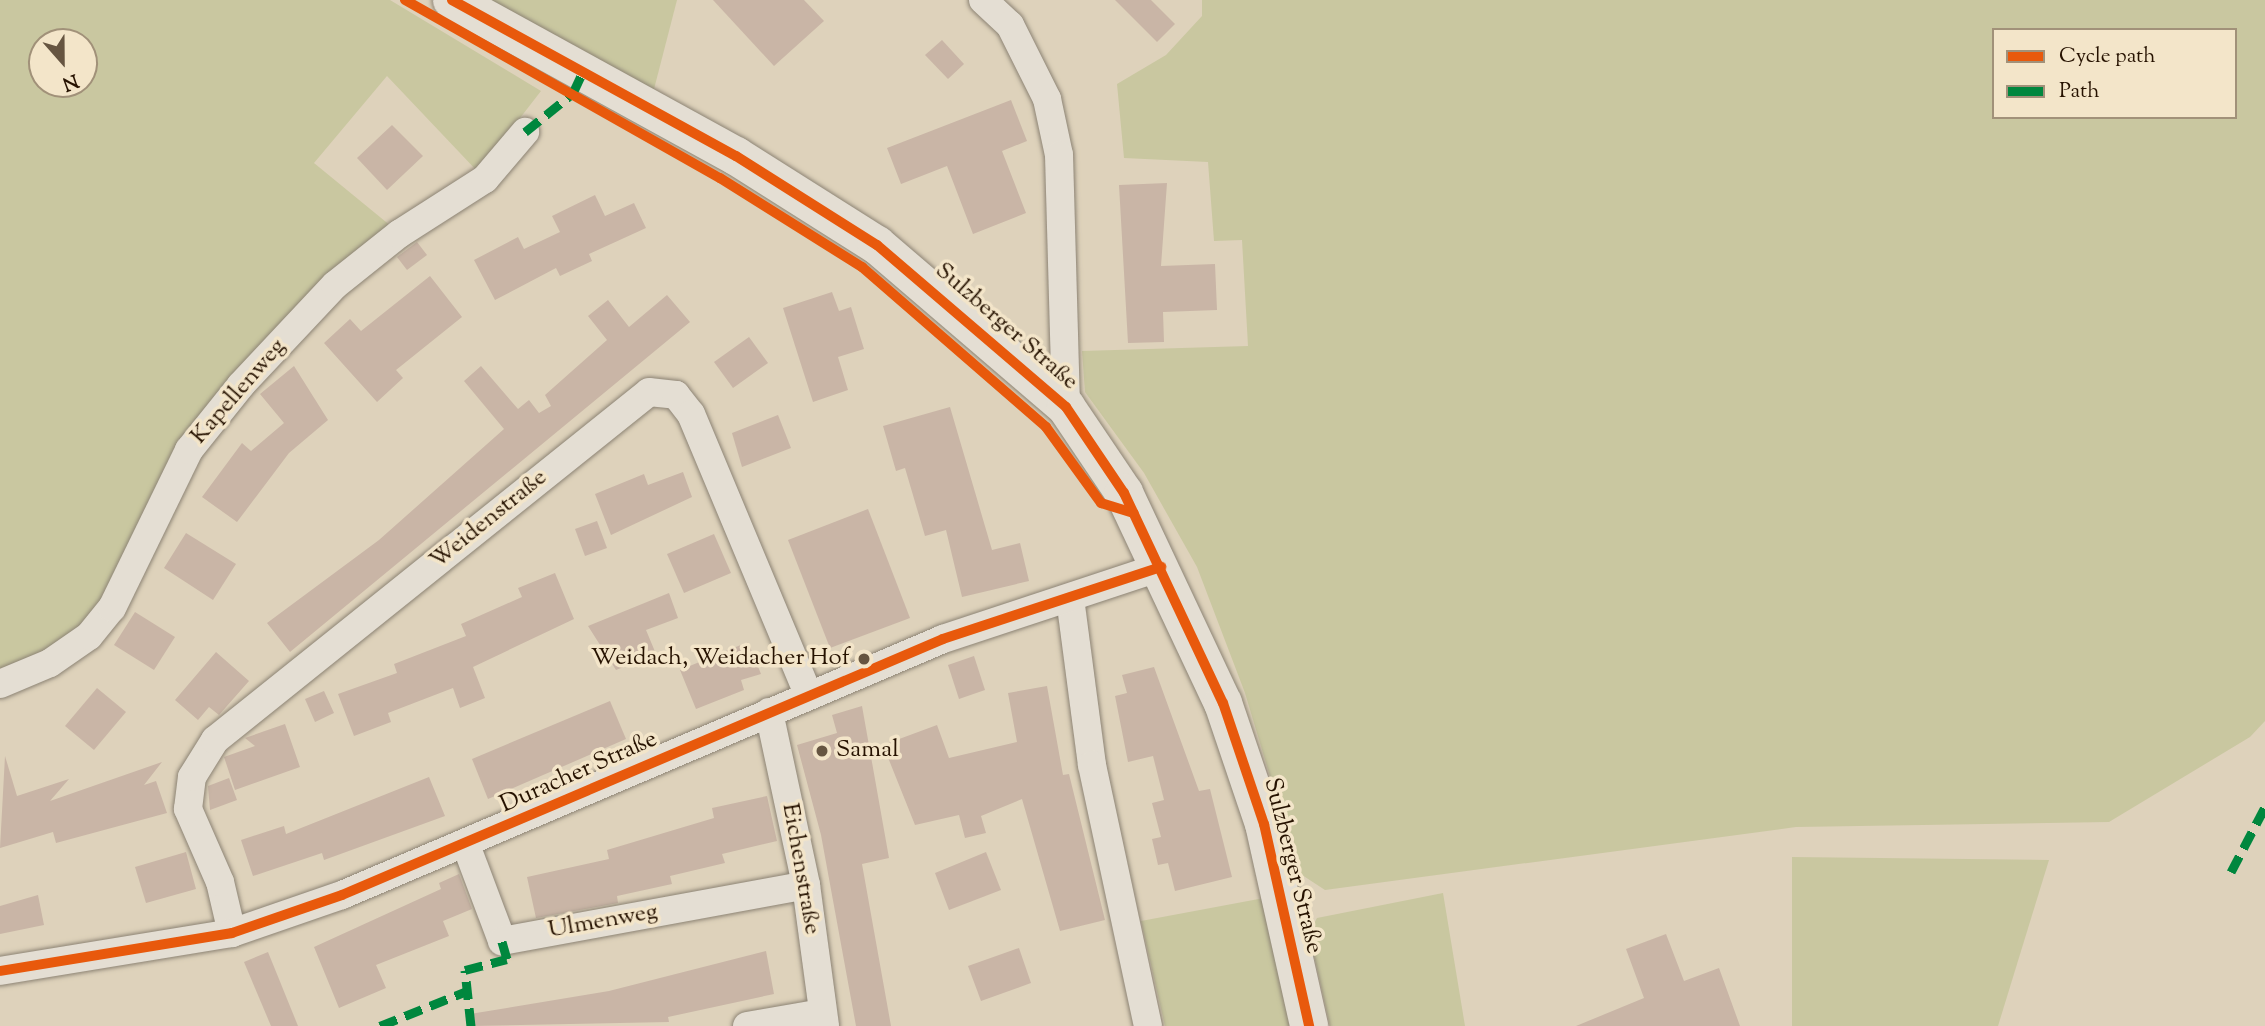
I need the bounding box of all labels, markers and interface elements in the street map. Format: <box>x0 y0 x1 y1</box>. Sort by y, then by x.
north arrow <box>28 28 98 98</box>
legend <box>1992 28 2237 119</box>
text: Cycle path <box>2059 42 2156 72</box>
text: N <box>58 66 82 97</box>
text: Path <box>2059 77 2100 107</box>
street label: Sulzberger Straße <box>929 257 1083 397</box>
street label: Kapellenweg <box>185 333 293 451</box>
street label: Weidenstraße <box>425 464 553 576</box>
place label: Weidach, Weidacher Hof <box>591 645 850 673</box>
marker: Weidach, Weidacher Hof <box>856 651 872 667</box>
street label: Duracher Straße <box>496 726 662 820</box>
place label: Samal <box>836 737 899 765</box>
marker: Samal <box>814 743 830 759</box>
street label: Sulzberger Straße <box>1256 775 1328 957</box>
street label: Eichenstraße <box>774 801 826 937</box>
street label: Ulmenweg <box>546 898 660 946</box>

